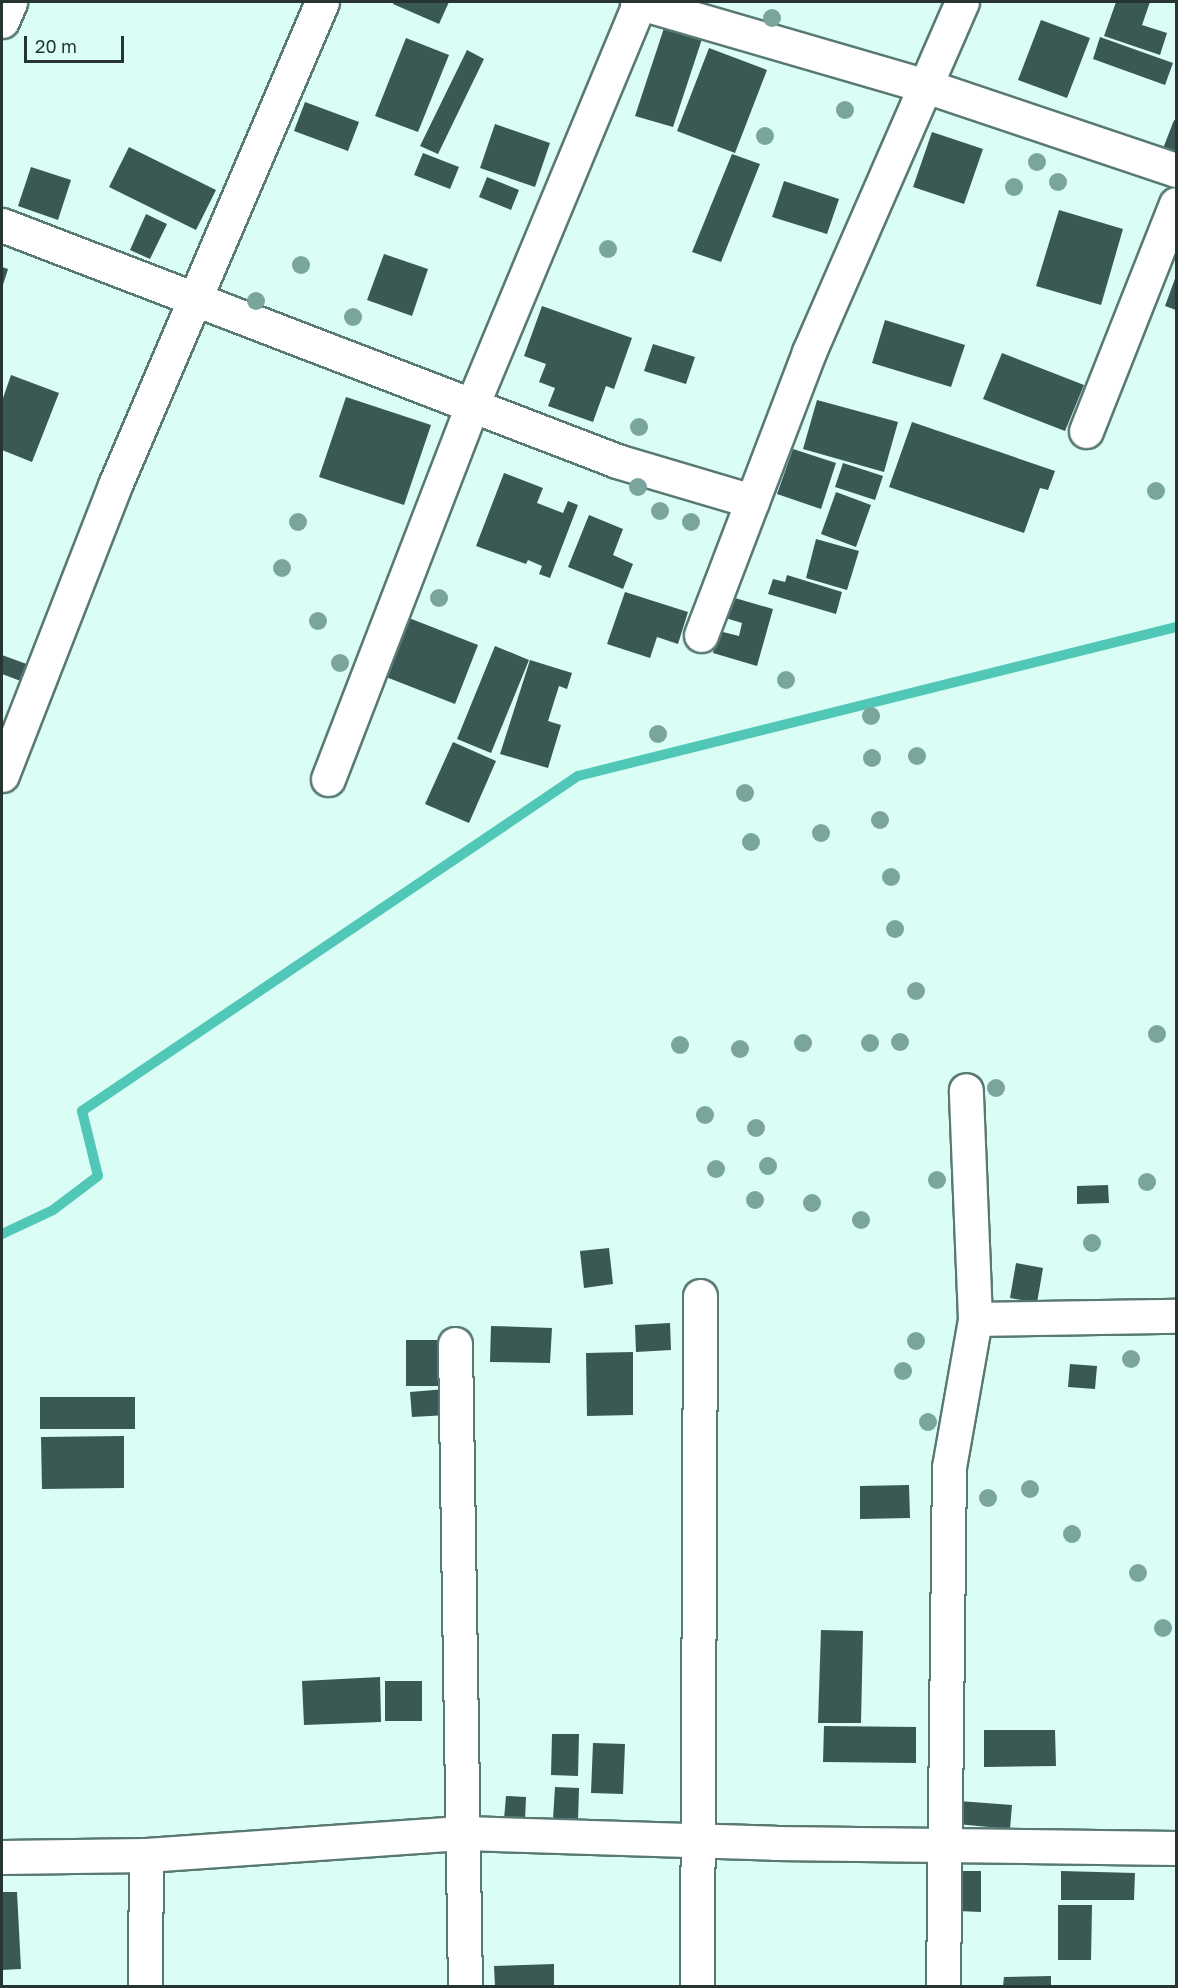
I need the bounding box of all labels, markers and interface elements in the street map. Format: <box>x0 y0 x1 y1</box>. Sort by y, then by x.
scale bar <box>27 24 128 62</box>
text: 20 m <box>35 35 77 57</box>

